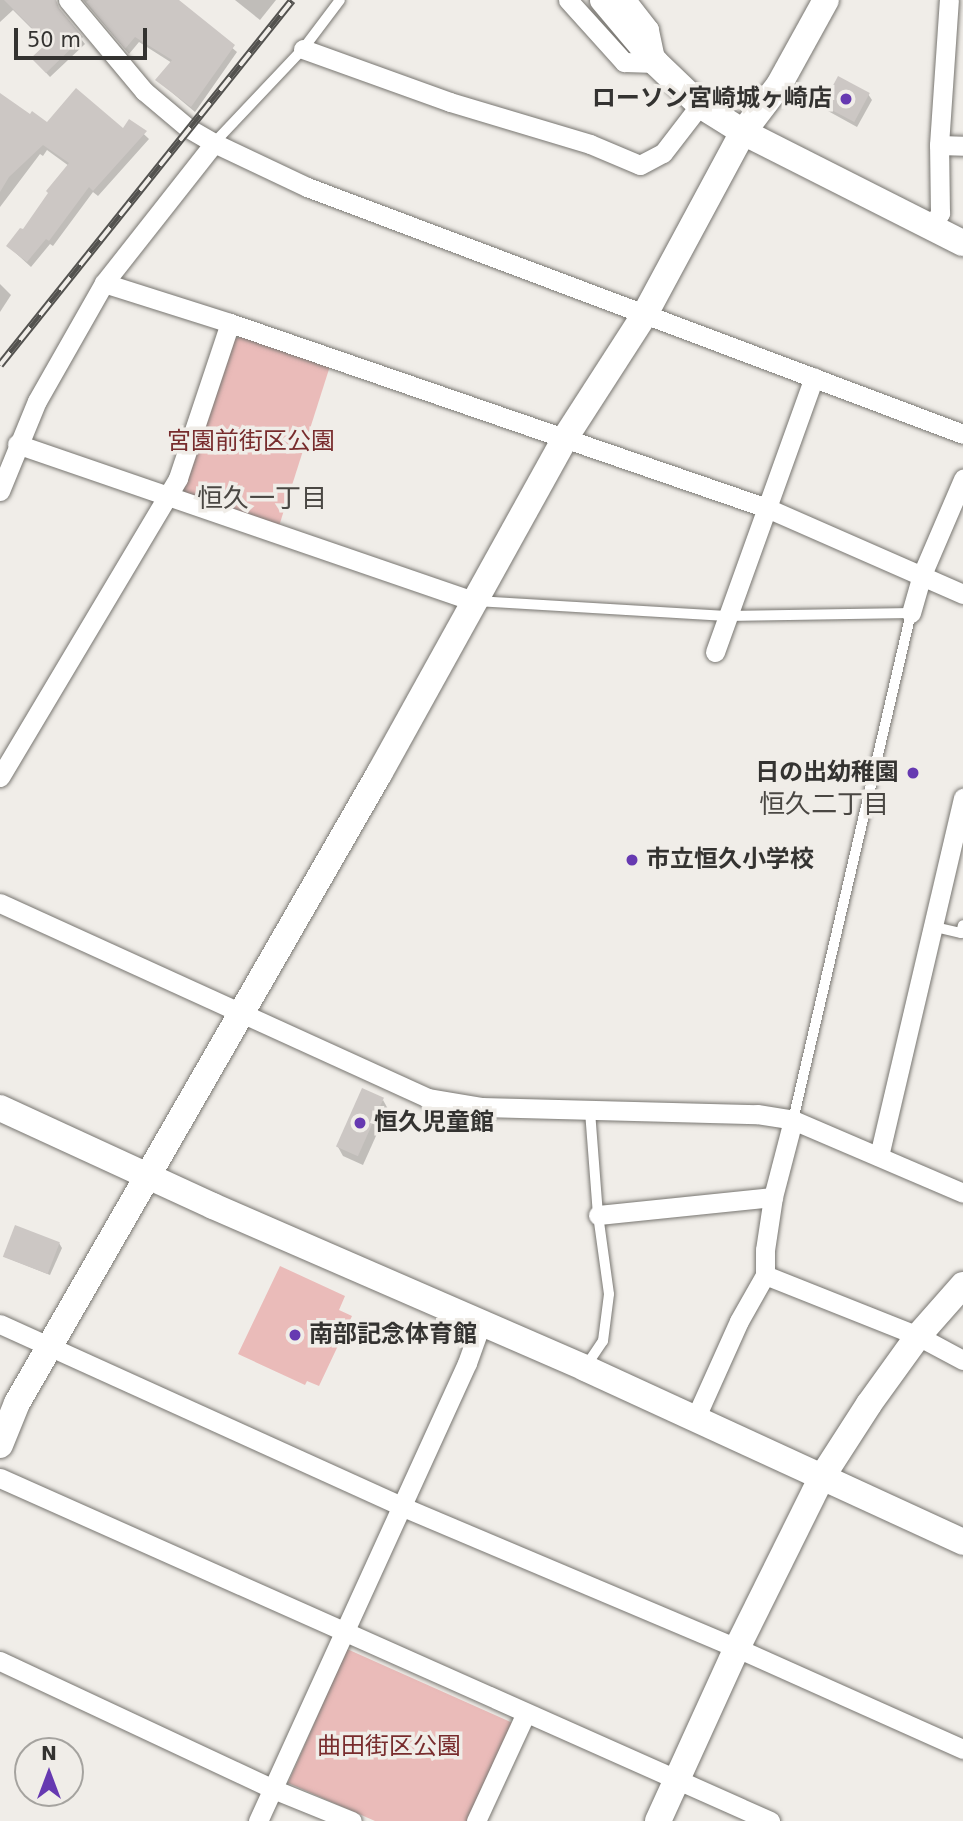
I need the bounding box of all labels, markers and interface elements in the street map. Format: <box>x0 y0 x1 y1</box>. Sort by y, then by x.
scale bar <box>18 14 150 58</box>
text: 50 m <box>27 28 81 52</box>
place label: ローソン宮崎城ヶ崎店 <box>592 85 832 113</box>
marker: ローソン宮崎城ヶ崎店 <box>838 91 854 107</box>
park label: 宮園前街区公園 <box>167 428 335 456</box>
district label: 恒久一丁目 <box>197 483 327 515</box>
place label: 日の出幼稚園 <box>755 759 899 787</box>
marker: 日の出幼稚園 <box>905 765 921 781</box>
district label: 恒久二丁目 <box>759 789 889 821</box>
place label: 市立恒久小学校 <box>646 846 814 874</box>
marker: 市立恒久小学校 <box>624 852 640 868</box>
place label: 恒久児童館 <box>374 1109 494 1137</box>
marker: 恒久児童館 <box>352 1115 368 1131</box>
place label: 南部記念体育館 <box>309 1321 477 1349</box>
marker: 南部記念体育館 <box>287 1327 303 1343</box>
park label: 曲田街区公園 <box>317 1733 461 1761</box>
north arrow <box>14 1737 84 1807</box>
text: N <box>41 1742 57 1764</box>

